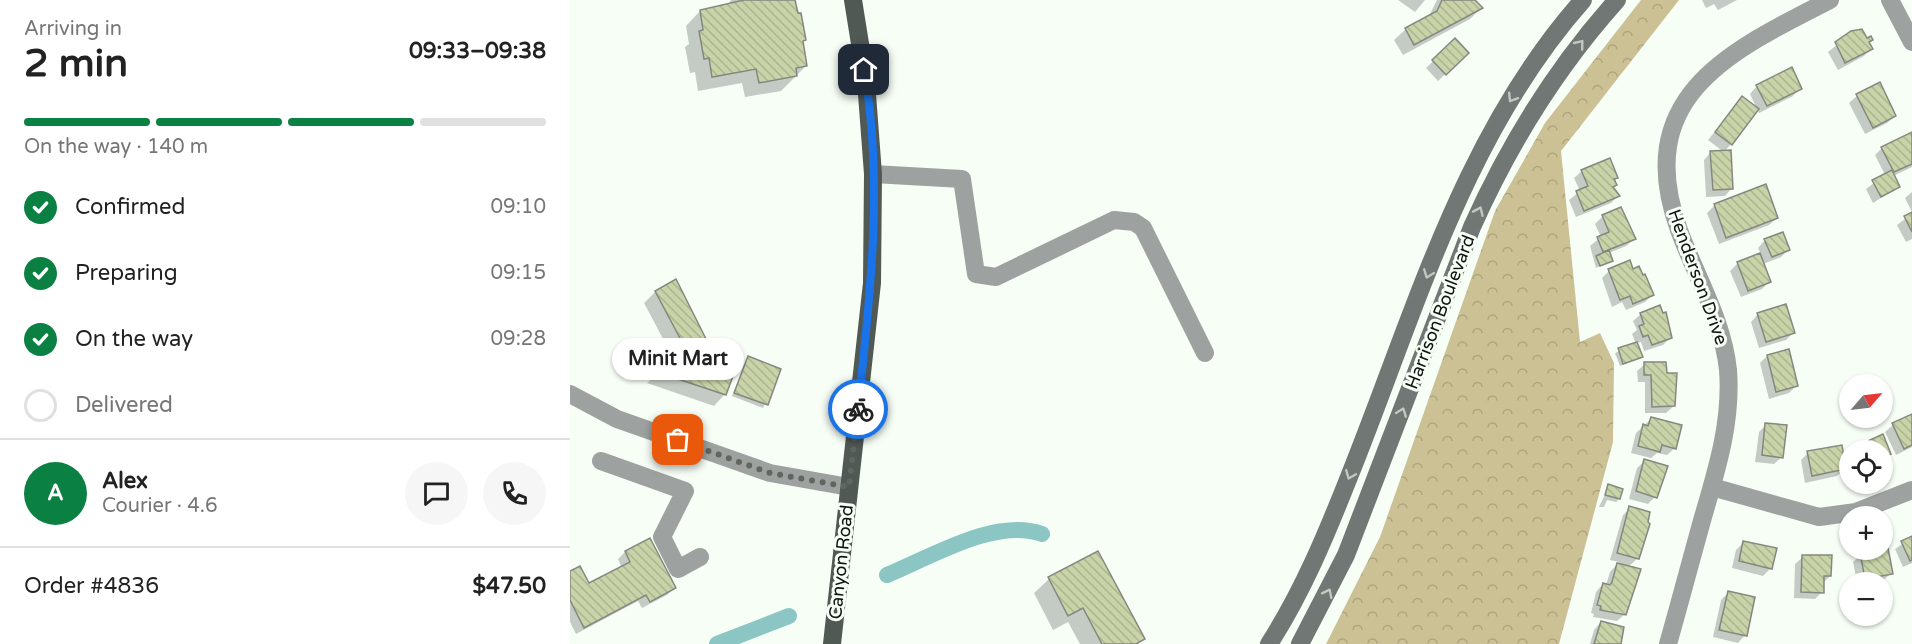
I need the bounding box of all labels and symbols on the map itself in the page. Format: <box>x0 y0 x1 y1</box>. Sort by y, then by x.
one-way arrow <box>1572 40 1583 51</box>
pin <box>838 44 889 95</box>
one-way arrow <box>1507 92 1519 102</box>
one-way arrow <box>1472 206 1484 217</box>
street label: Henderson Drive <box>1663 206 1733 348</box>
street label: Harrison Boulevard <box>1400 232 1480 392</box>
one-way arrow <box>1423 267 1435 278</box>
callout: Minit Mart <box>612 338 744 380</box>
north arrow <box>1839 374 1893 428</box>
courier <box>828 379 888 439</box>
one-way arrow <box>1394 407 1407 418</box>
pin <box>652 414 703 465</box>
one-way arrow <box>1345 469 1357 480</box>
street label: Canyon Road <box>824 504 858 620</box>
one-way arrow <box>1321 588 1332 599</box>

